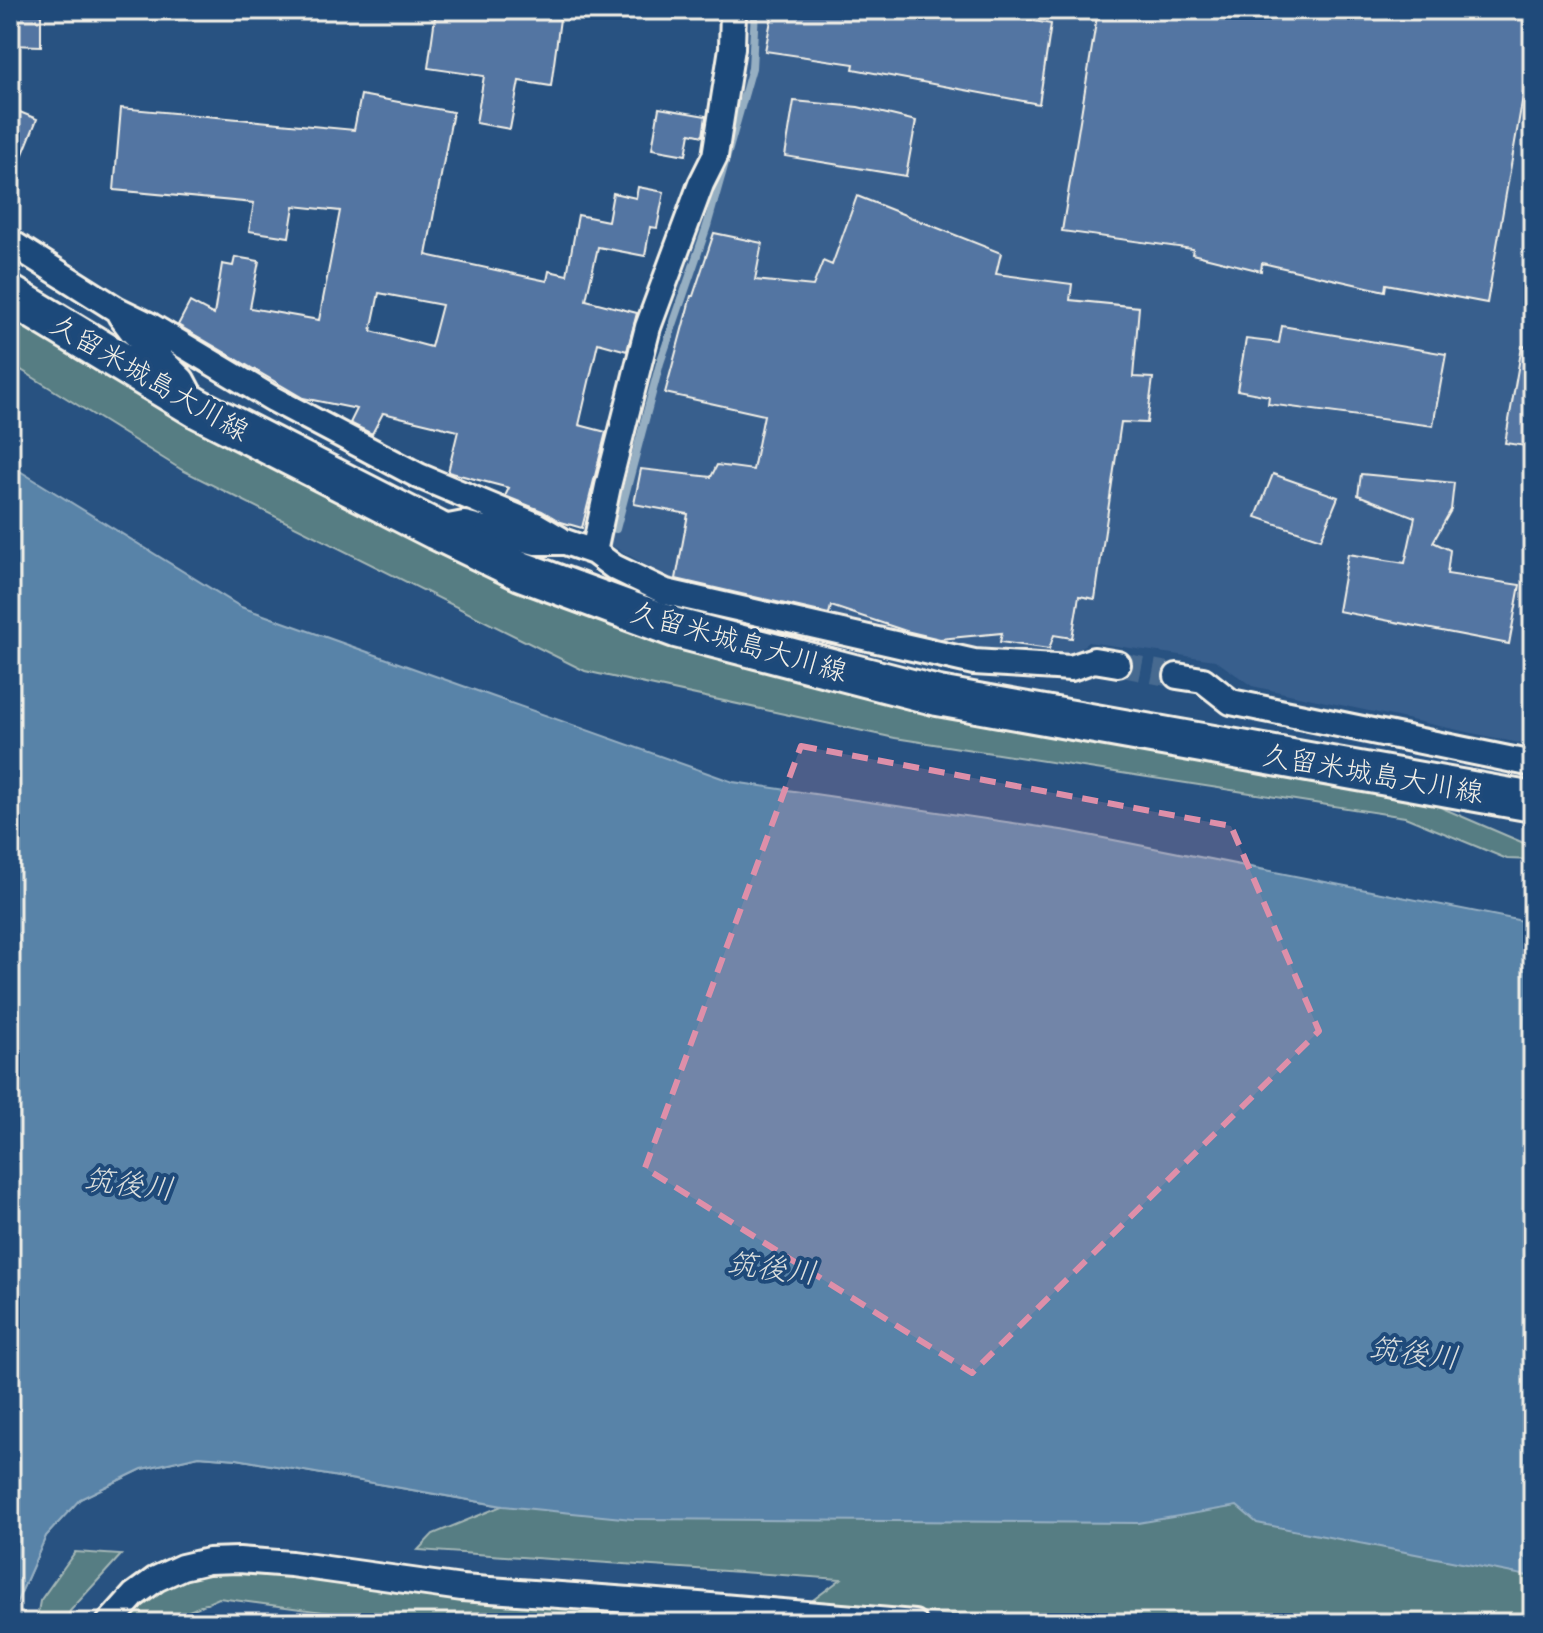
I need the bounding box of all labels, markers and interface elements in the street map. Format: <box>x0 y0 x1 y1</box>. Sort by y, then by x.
street label: 久留米城島大川線 <box>41 306 256 454</box>
street label: 久留米城島大川線 <box>625 594 851 695</box>
street label: 久留米城島大川線 <box>1259 737 1486 816</box>
water label: 筑後川 <box>81 1160 176 1214</box>
water label: 筑後川 <box>724 1244 819 1298</box>
water label: 筑後川 <box>1366 1329 1461 1383</box>

